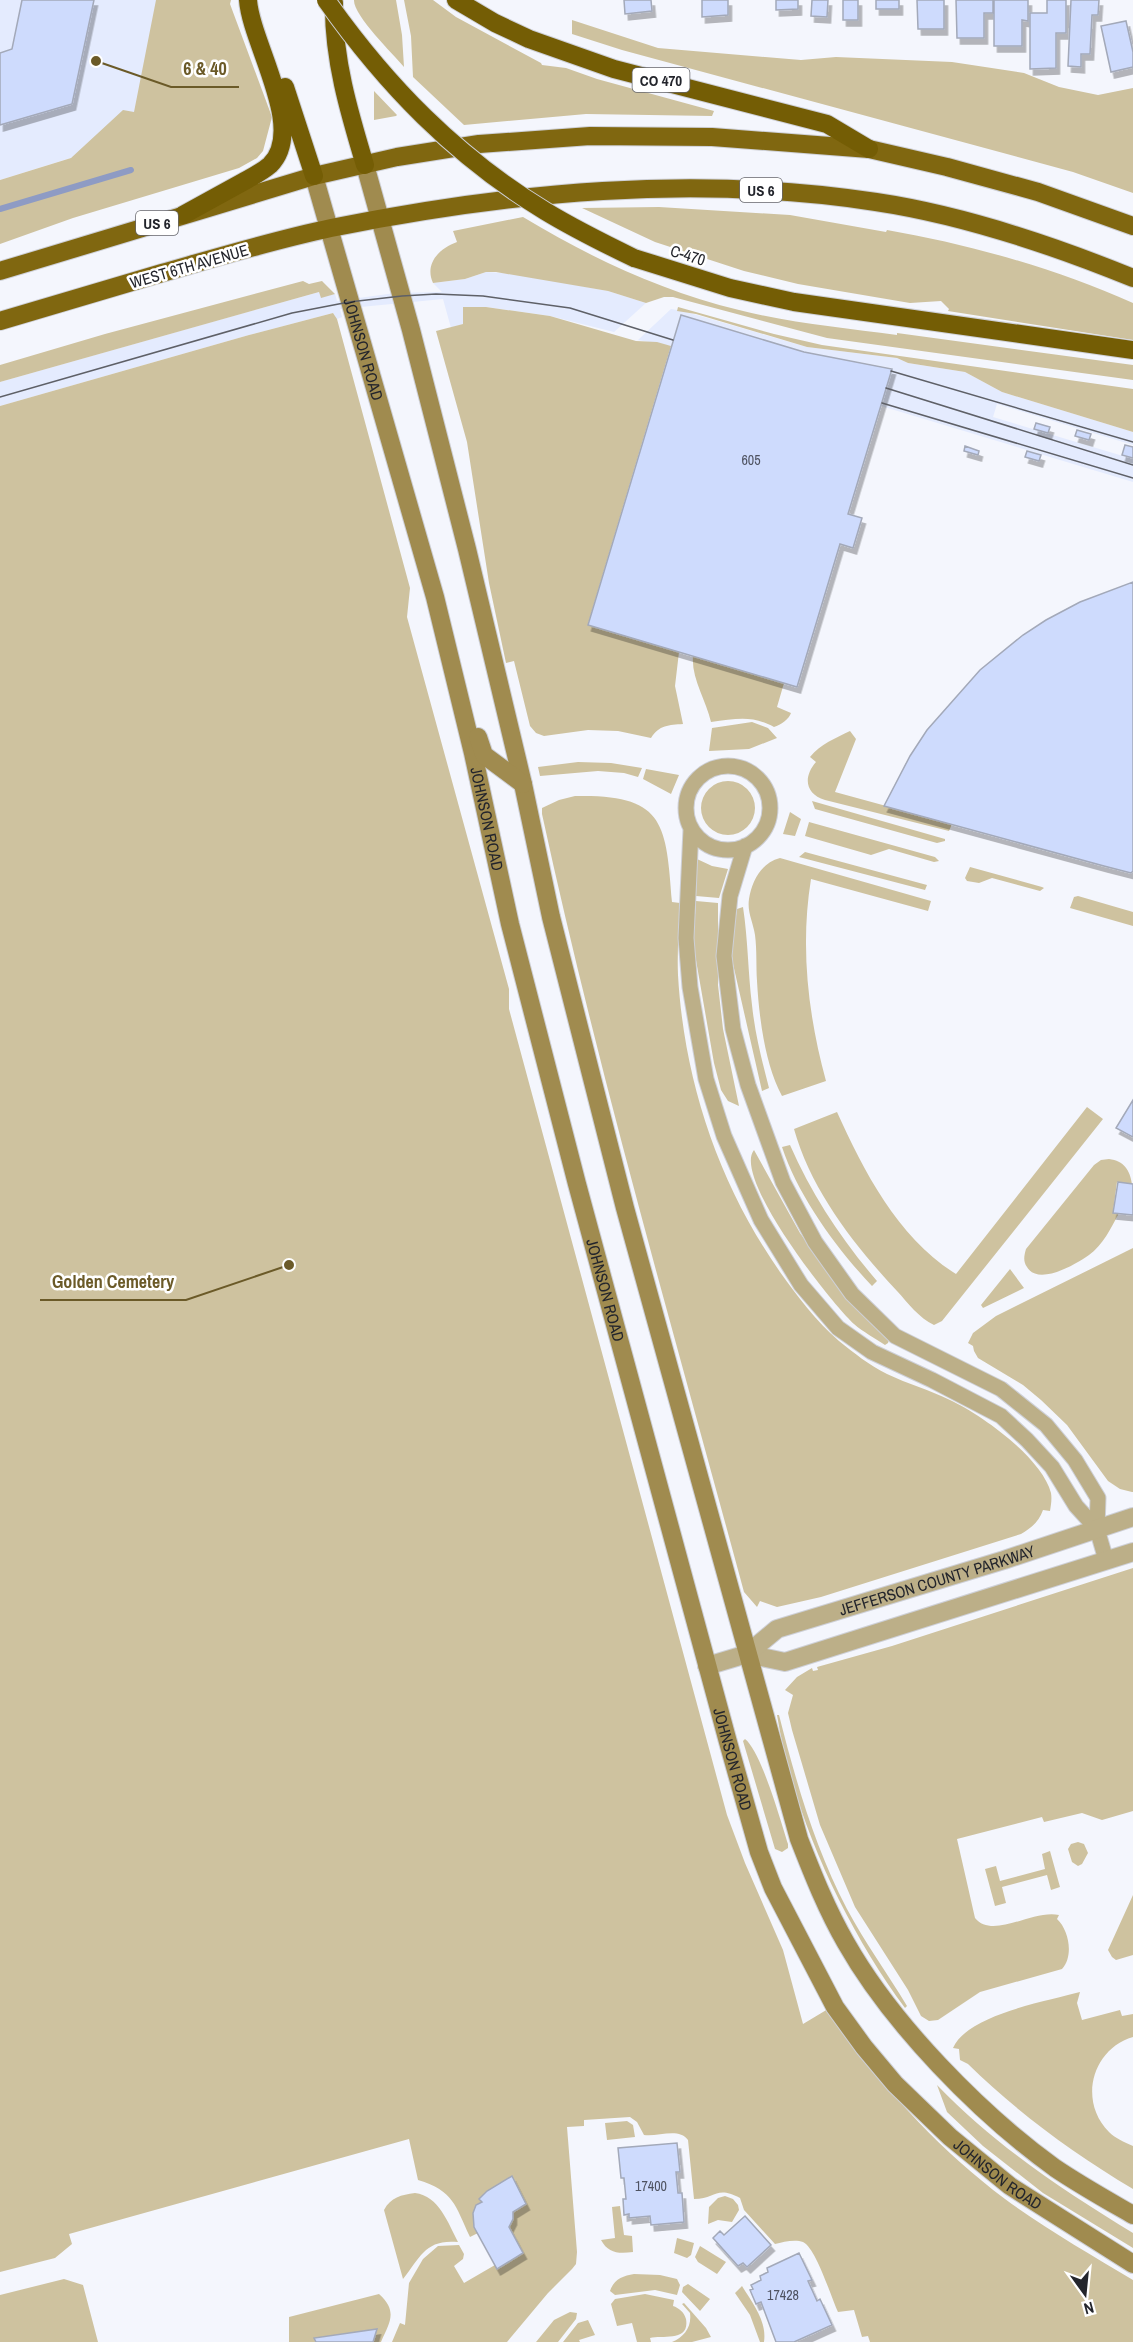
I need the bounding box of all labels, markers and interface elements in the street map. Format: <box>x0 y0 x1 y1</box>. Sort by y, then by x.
callout: 6 & 40 <box>171 51 239 87</box>
text: 6 & 40 <box>183 56 227 81</box>
road number: CO 470 <box>632 68 690 92</box>
road number: US 6 <box>740 178 782 202</box>
road number: US 6 <box>136 211 178 235</box>
street label: WEST 6TH AVENUE <box>127 239 251 293</box>
street label: C-470 <box>668 239 708 271</box>
street label: JOHNSON ROAD <box>339 295 389 403</box>
house number: 605 <box>741 451 761 469</box>
street label: JOHNSON ROAD <box>465 765 509 873</box>
street label: JOHNSON ROAD <box>581 1236 630 1344</box>
callout: Golden Cemetery <box>40 1264 186 1300</box>
text: Golden Cemetery <box>52 1269 175 1294</box>
street label: JEFFERSON COUNTY PARKWAY <box>836 1539 1038 1621</box>
street label: JOHNSON ROAD <box>708 1705 758 1813</box>
street label: JOHNSON ROAD <box>949 2133 1046 2215</box>
house number: 17400 <box>635 2177 667 2195</box>
north arrow <box>1055 2264 1115 2324</box>
house number: 17428 <box>767 2286 799 2304</box>
text: N <box>1081 2297 1096 2320</box>

